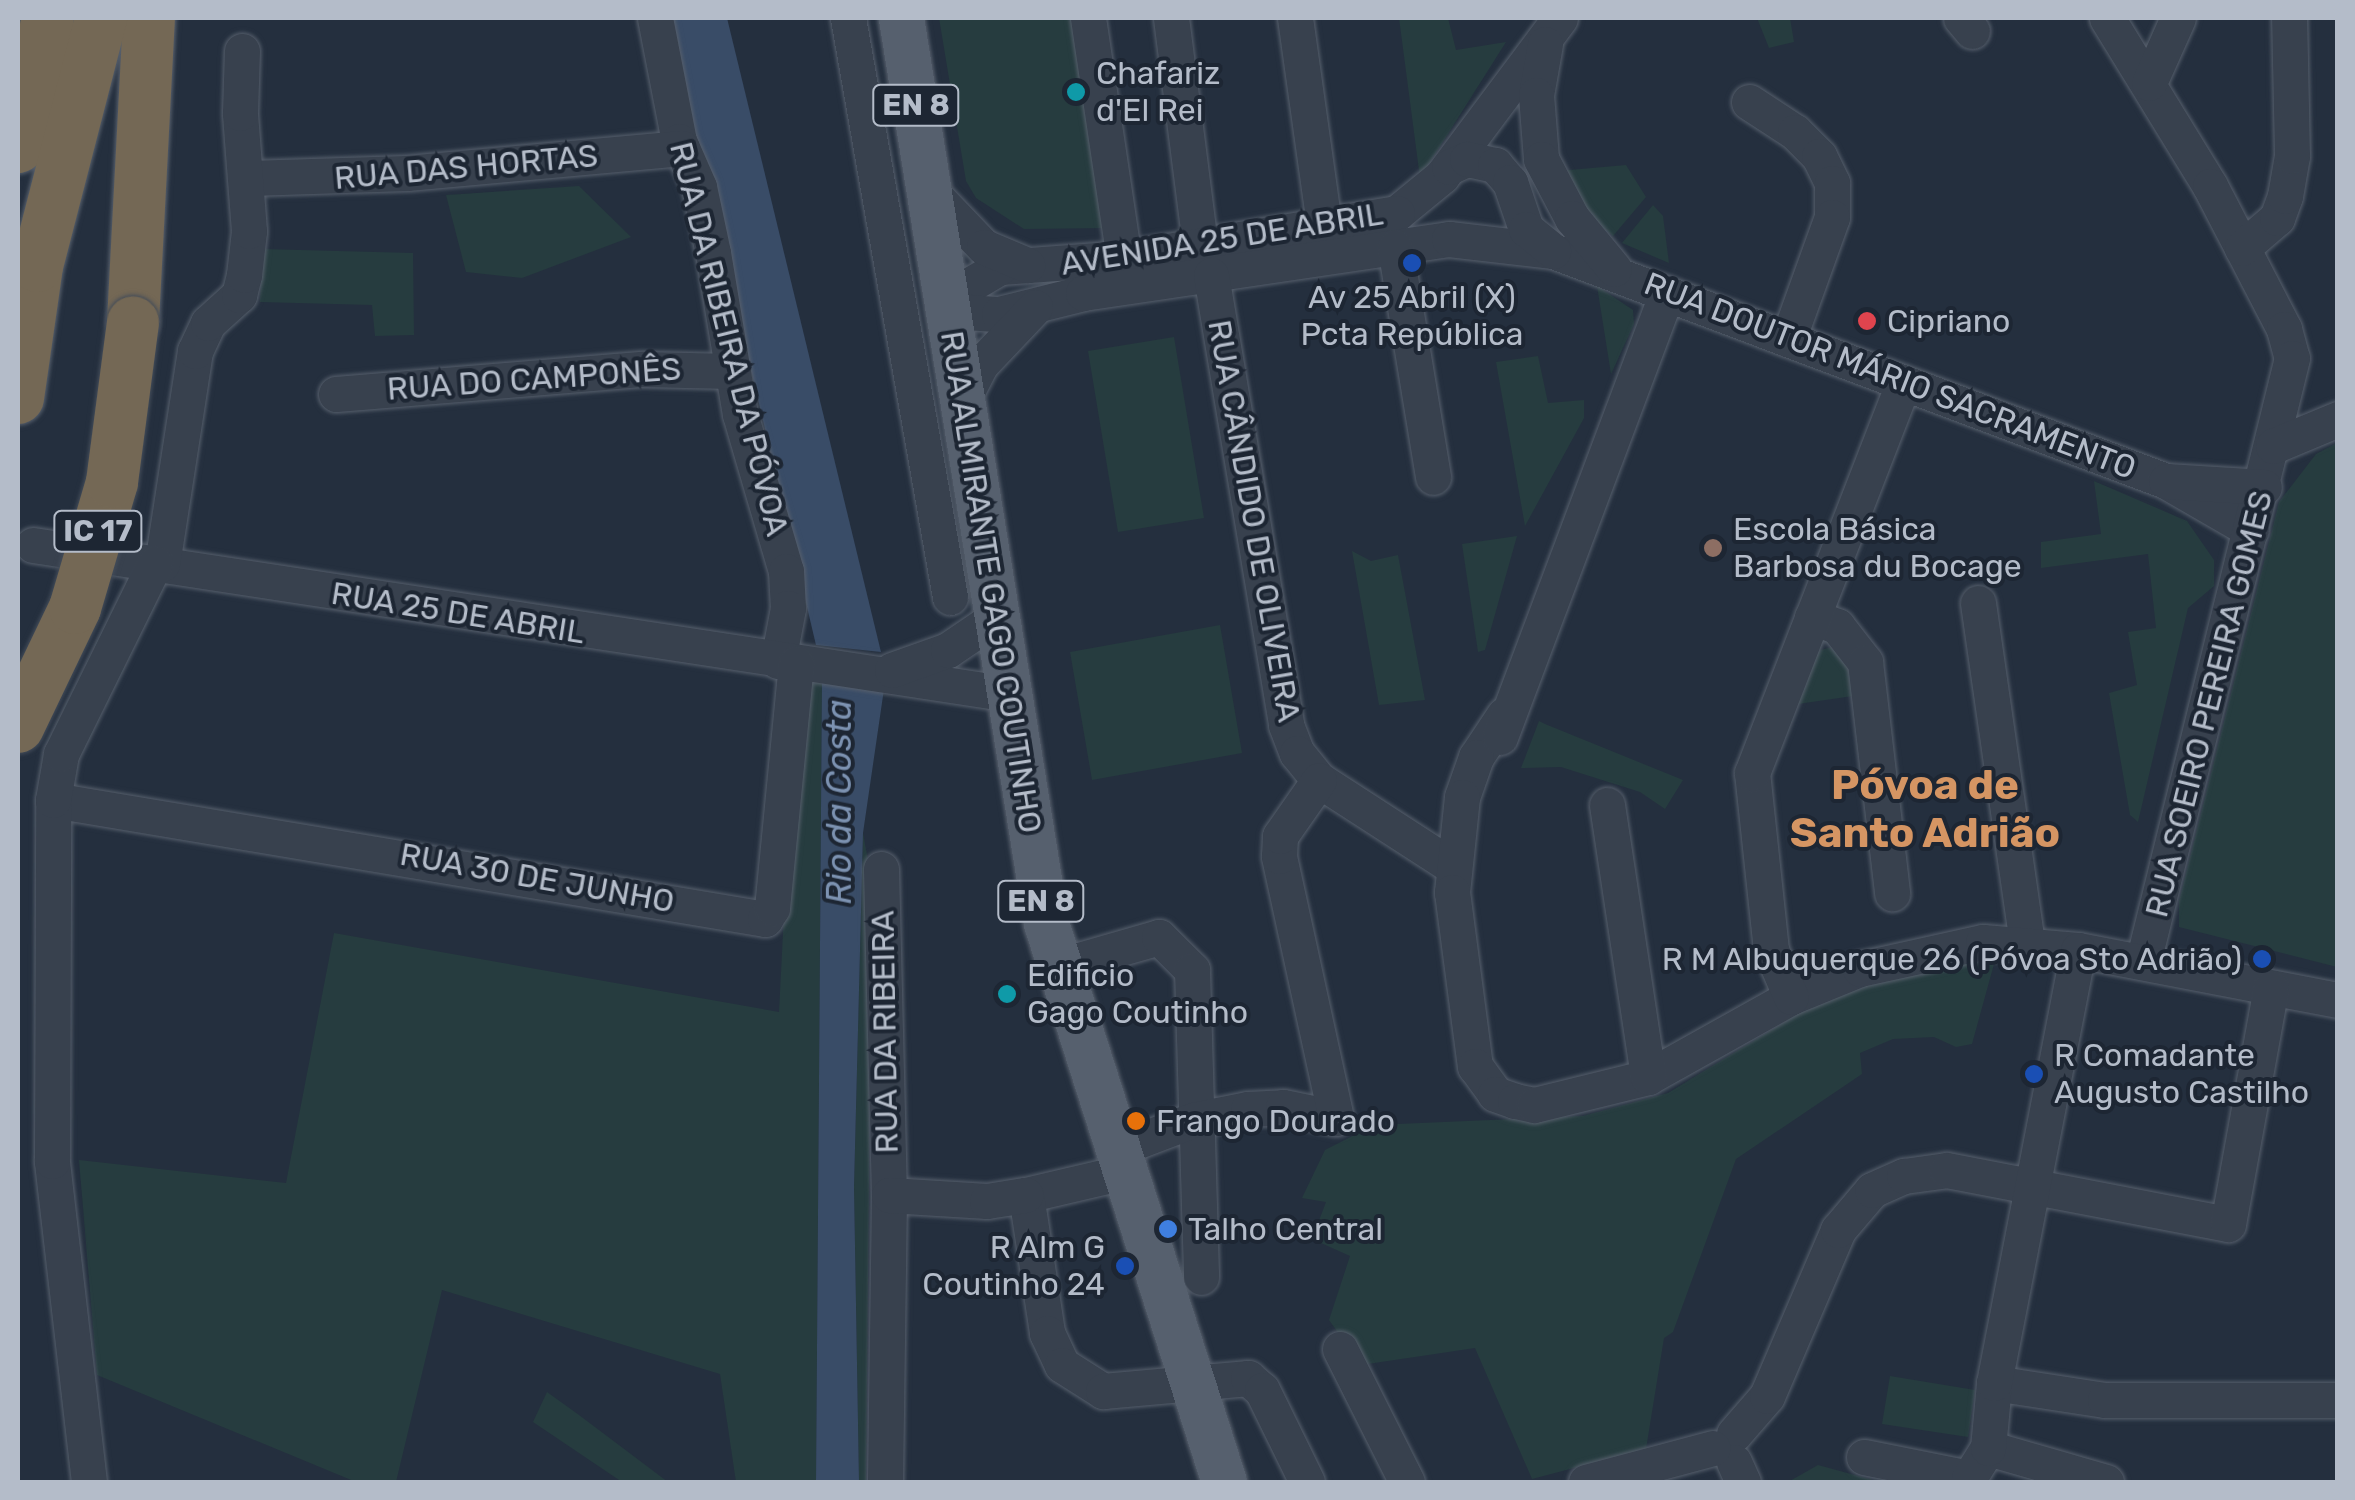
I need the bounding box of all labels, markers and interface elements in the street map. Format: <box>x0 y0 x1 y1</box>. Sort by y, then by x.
place label: Chafariz d'El Rei <box>1096 55 1220 130</box>
road number: EN 8 <box>871 80 961 130</box>
marker: Chafariz d'El Rei <box>1065 81 1087 103</box>
street label: RUA DAS HORTAS <box>332 136 600 198</box>
street label: RUA DA RIBEIRA DA PÓVOA <box>661 136 797 542</box>
street label: AVENIDA 25 DE ABRIL <box>1057 194 1387 284</box>
marker: Av 25 Abril (X) Pcta República <box>1401 252 1423 274</box>
street label: RUA DOUTOR MÁRIO SACRAMENTO <box>1639 264 2141 488</box>
place label: Av 25 Abril (X) Pcta República <box>1301 279 1523 354</box>
place label: Cipriano <box>1887 302 2010 340</box>
marker: Cipriano <box>1856 310 1878 332</box>
street label: RUA CÂNDIDO DE OLIVEIRA <box>1200 317 1308 725</box>
street label: RUA ALMIRANTE GAGO COUTINHO <box>932 327 1050 837</box>
street label: RUA DO CAMPONÊS <box>385 350 683 408</box>
street label: RUA SOEIRO PEREIRA GOMES <box>2137 486 2281 922</box>
road number: IC 17 <box>53 506 143 556</box>
place label: Escola Básica Barbosa du Bocage <box>1733 511 2022 586</box>
marker: Escola Básica Barbosa du Bocage <box>1702 537 1724 559</box>
street label: RUA 25 DE ABRIL <box>328 574 588 652</box>
water label: Rio da Costa <box>818 699 860 905</box>
district label: Póvoa de Santo Adrião <box>1789 760 2061 858</box>
street label: RUA 30 DE JUNHO <box>397 835 677 921</box>
road number: EN 8 <box>996 876 1086 926</box>
street label: RUA DA RIBEIRA <box>864 909 906 1155</box>
place label: R M Albuquerque 26 (Póvoa Sto Adrião) <box>1660 940 2242 978</box>
marker: R M Albuquerque 26 (Póvoa Sto Adrião) <box>2251 948 2273 970</box>
place label: Edificio Gago Coutinho <box>1027 957 1248 1032</box>
marker: Edificio Gago Coutinho <box>996 983 1018 1005</box>
place label: R Comadante Augusto Castilho <box>2054 1037 2309 1112</box>
marker: R Comadante Augusto Castilho <box>2023 1063 2045 1085</box>
place label: Frango Dourado <box>1156 1102 1395 1140</box>
marker: Frango Dourado <box>1125 1110 1147 1132</box>
place label: Talho Central <box>1188 1210 1383 1248</box>
marker: Talho Central <box>1157 1218 1179 1240</box>
place label: R Alm G Coutinho 24 <box>922 1229 1105 1304</box>
marker: R Alm G Coutinho 24 <box>1114 1255 1136 1277</box>

